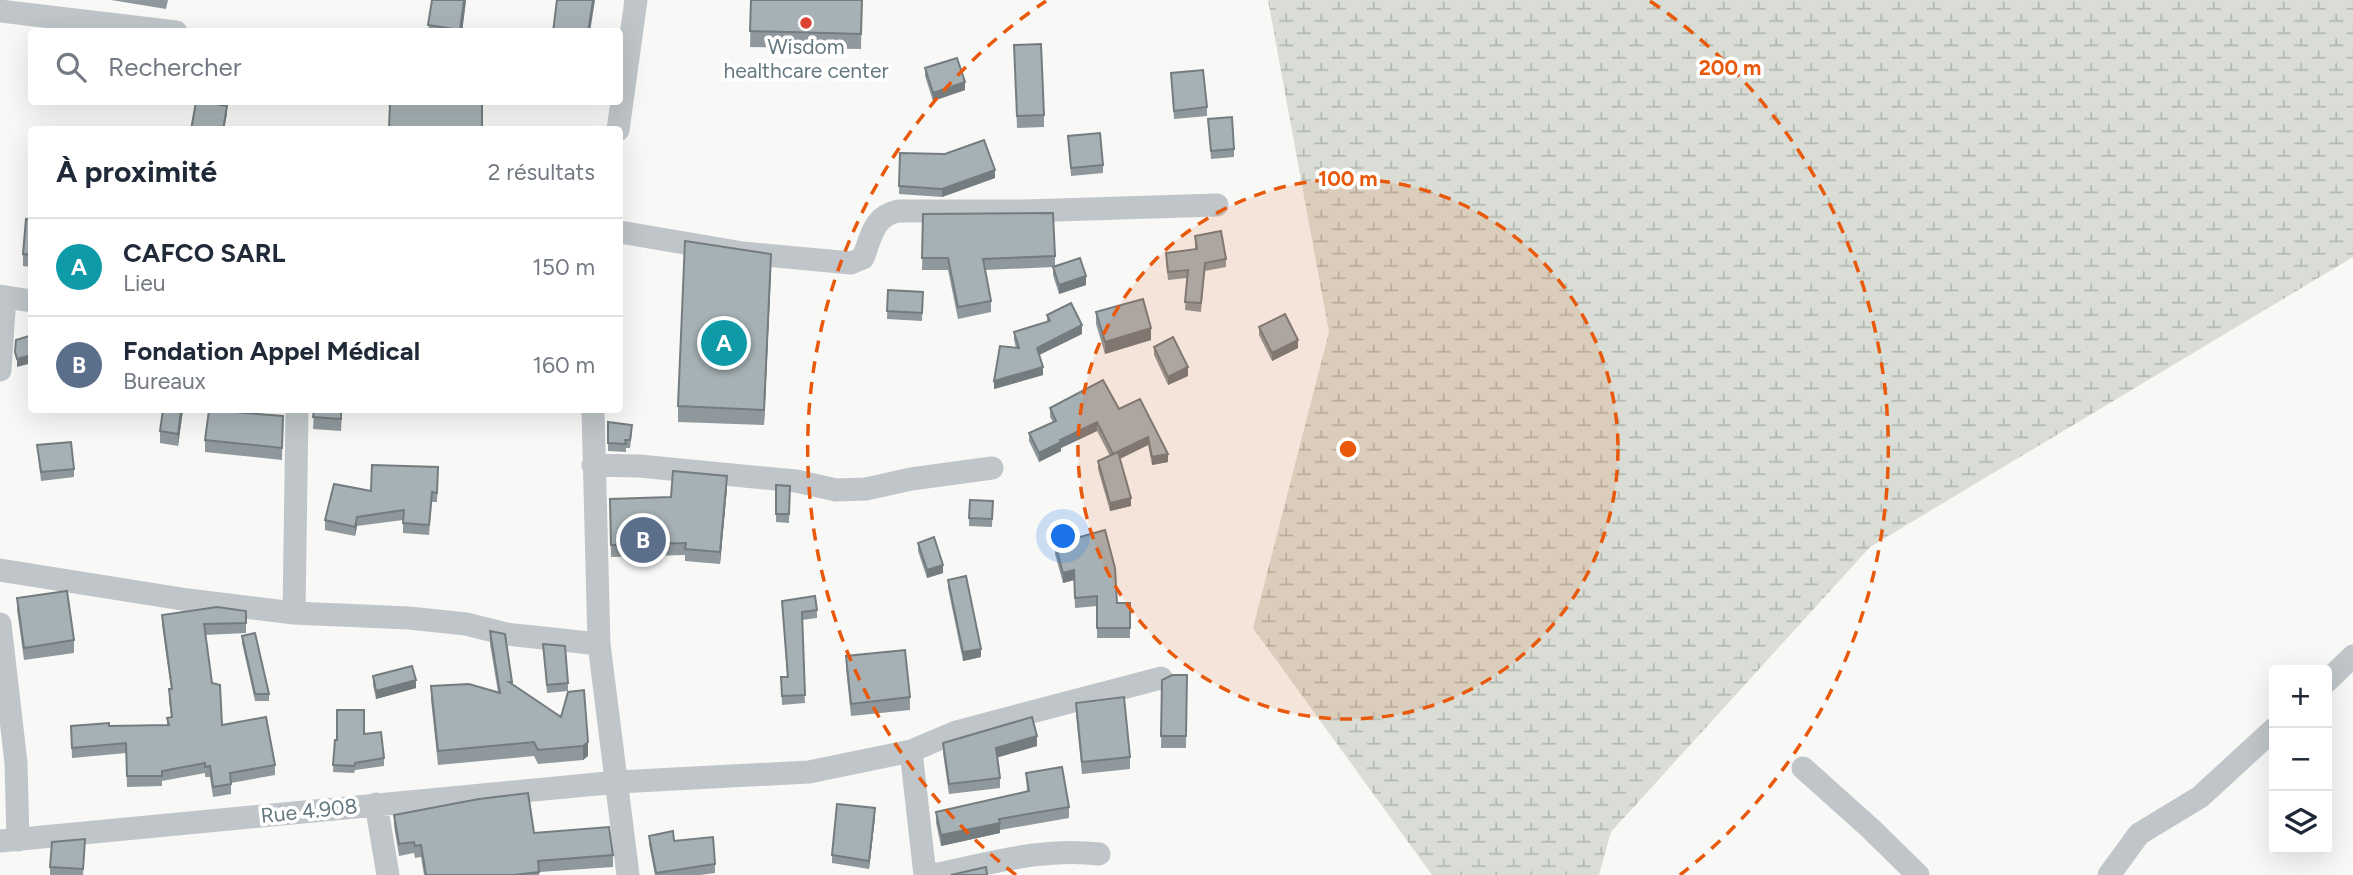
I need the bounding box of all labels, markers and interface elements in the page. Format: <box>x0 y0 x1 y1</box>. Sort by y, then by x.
marker: Wisdom healthcare center <box>798 15 814 31</box>
search box <box>28 28 623 105</box>
place label: Wisdom healthcare center <box>724 34 889 83</box>
icon: search <box>52 48 90 86</box>
text: Rechercher <box>108 51 242 83</box>
text: 200 m <box>1699 55 1761 80</box>
text: À proximité <box>56 153 217 190</box>
text: 2 résultats <box>488 158 595 186</box>
text: 100 m <box>1318 166 1378 191</box>
text: CAFCO SARL <box>123 237 285 269</box>
text: A <box>71 253 87 281</box>
text: 150 m <box>532 253 595 281</box>
text: Lieu <box>123 269 166 297</box>
pin: A <box>701 317 747 369</box>
text: Fondation Appel Médical <box>123 335 420 367</box>
text: B <box>72 351 86 379</box>
text: 160 m <box>532 351 595 379</box>
text: Bureaux <box>123 367 206 395</box>
centre of rings <box>1336 437 1360 461</box>
pin: B <box>620 514 666 566</box>
your location <box>1046 519 1080 553</box>
map controls <box>2269 665 2332 854</box>
button: + <box>2269 665 2332 728</box>
button: − <box>2269 728 2332 791</box>
button: layers <box>2269 791 2332 854</box>
street label: Rue 4.908 <box>259 793 359 828</box>

